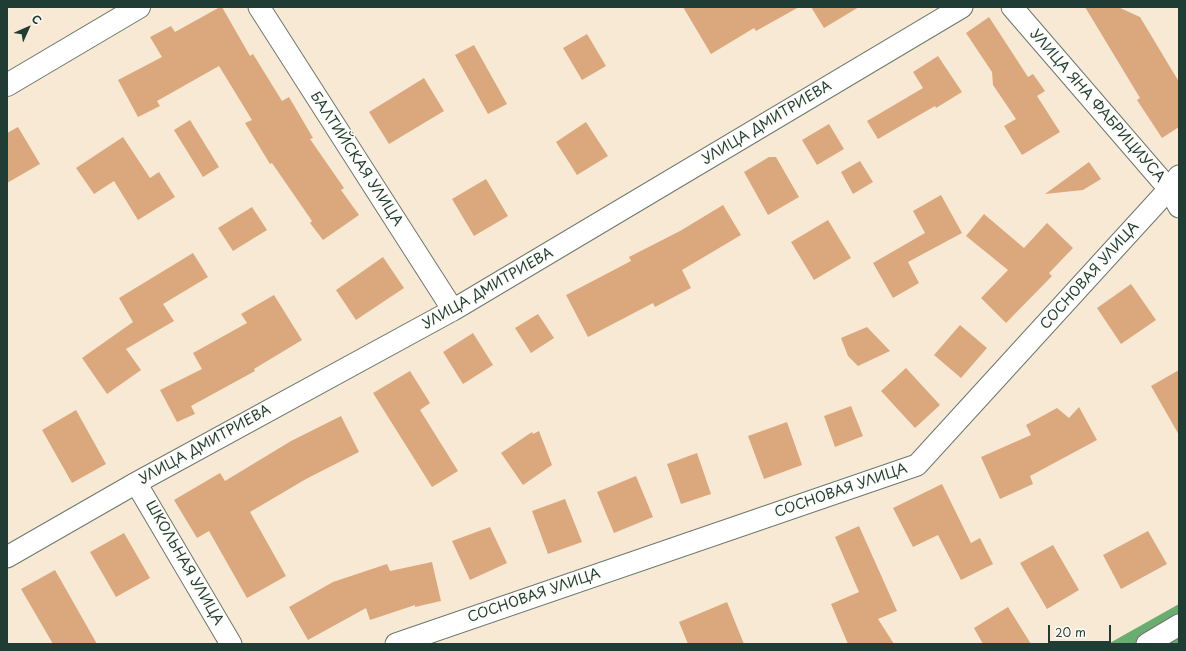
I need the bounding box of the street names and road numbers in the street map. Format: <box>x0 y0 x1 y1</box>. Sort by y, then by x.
street label: УЛИЦА ЯНА ФАБРИЦИУСА <box>1026 26 1168 186</box>
street label: УЛИЦА ДМИТРИЕВА <box>699 78 835 168</box>
street label: БАЛТИЙСКАЯ УЛИЦА <box>306 89 406 229</box>
street label: СОСНОВАЯ УЛИЦА <box>1037 219 1143 333</box>
street label: УЛИЦА ДМИТРИЕВА <box>420 245 556 333</box>
street label: УЛИЦА ДМИТРИЕВА <box>136 402 274 488</box>
street label: СОСНОВАЯ УЛИЦА <box>772 460 910 522</box>
street label: ШКОЛЬНАЯ УЛИЦА <box>141 498 227 628</box>
street label: СОСНОВАЯ УЛИЦА <box>465 565 603 627</box>

